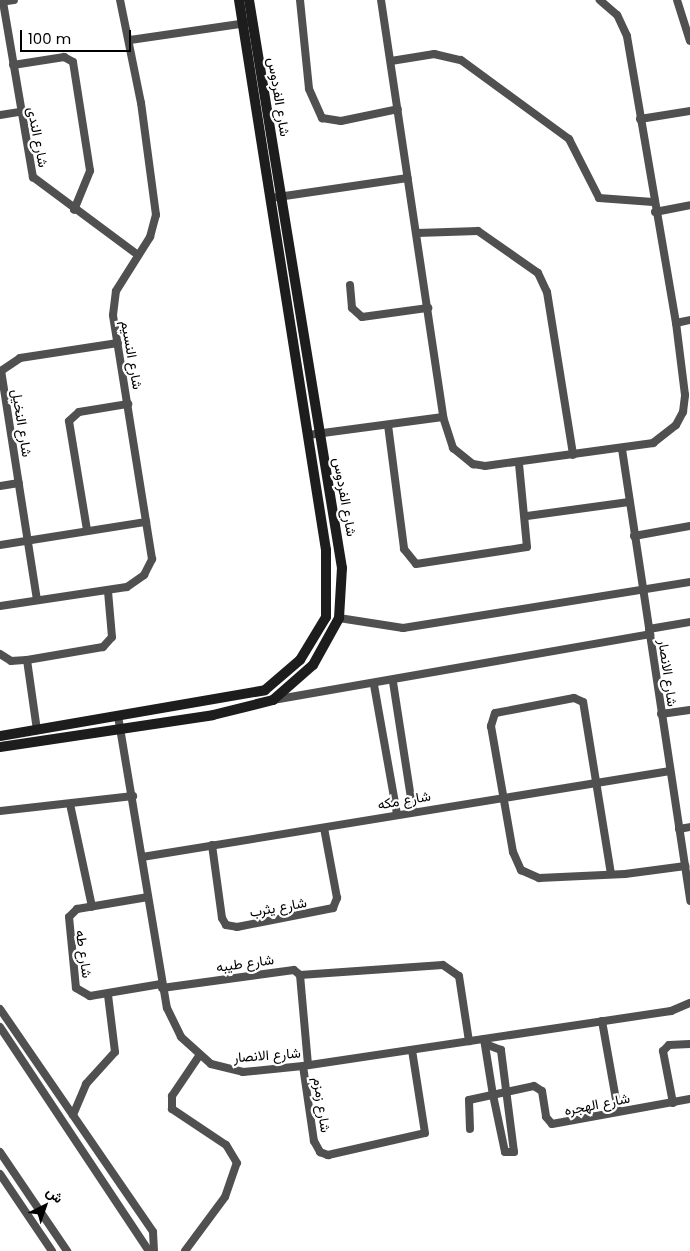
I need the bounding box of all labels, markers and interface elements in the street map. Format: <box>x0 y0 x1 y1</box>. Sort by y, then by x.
scale bar <box>22 20 134 52</box>
text: 100 m <box>28 28 71 49</box>
street label: شارع الفردوس <box>264 56 294 138</box>
street label: شارع الندى <box>24 105 52 169</box>
street label: شارع النسيم <box>118 319 146 391</box>
street label: شارع النخيل <box>8 388 36 458</box>
street label: شارع الفردوس <box>330 456 360 538</box>
street label: شارع الانصار <box>655 638 681 708</box>
street label: شارع مكه <box>376 787 432 813</box>
street label: شارع يثرب <box>248 894 308 920</box>
street label: شارع طه <box>72 929 96 979</box>
street label: شارع طيبه <box>215 951 275 975</box>
street label: شارع الانصار <box>233 1044 301 1066</box>
street label: شارع زمزم <box>310 1076 334 1134</box>
street label: شارع الهجره <box>563 1089 631 1119</box>
north arrow <box>20 1181 70 1231</box>
text: ش <box>42 1182 68 1208</box>

